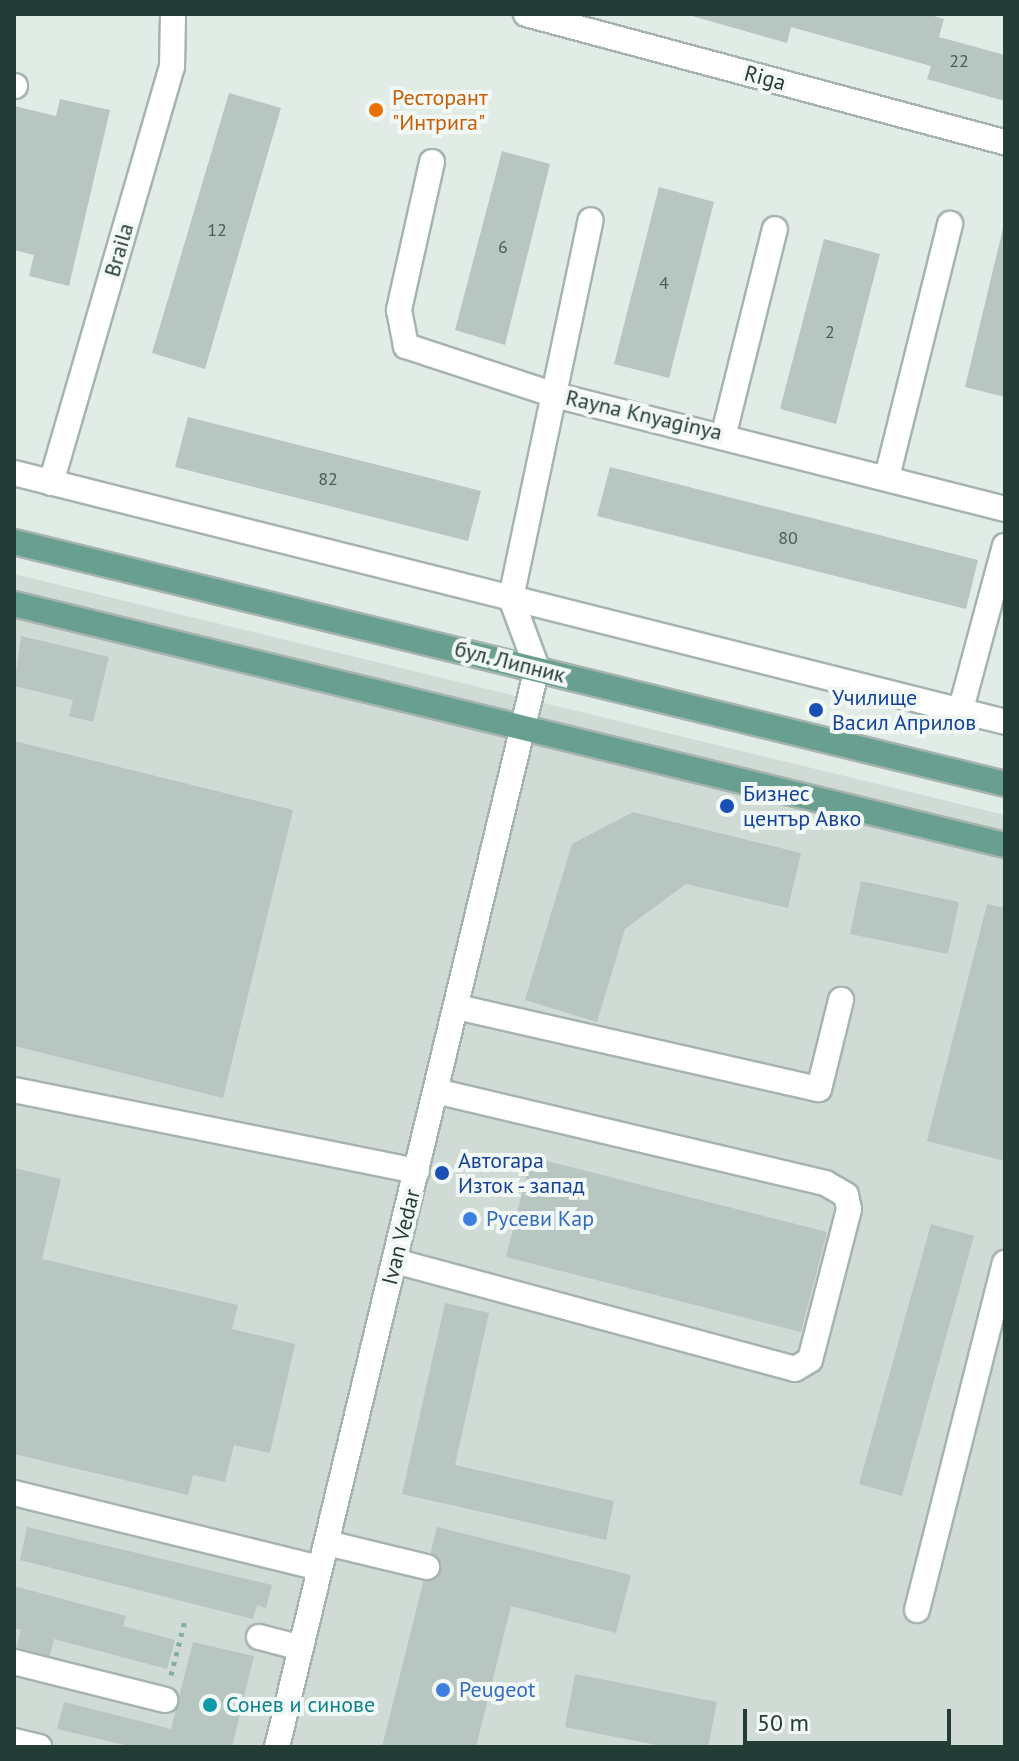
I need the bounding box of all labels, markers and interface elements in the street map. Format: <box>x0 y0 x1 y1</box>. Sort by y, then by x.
house number: 22 <box>949 50 969 72</box>
street label: Riga <box>741 60 789 96</box>
place label: Ресторант "Интрига" <box>392 84 488 136</box>
marker: Ресторант "Интрига" <box>367 101 385 119</box>
house number: 12 <box>207 219 227 241</box>
street label: Braila <box>99 220 139 280</box>
house number: 6 <box>498 236 508 258</box>
house number: 4 <box>659 272 669 294</box>
house number: 2 <box>825 321 835 343</box>
street label: Rayna Knyaginya <box>563 384 725 446</box>
house number: 82 <box>318 468 338 490</box>
house number: 80 <box>778 527 798 549</box>
street label: бул. Липник <box>451 635 569 689</box>
place label: Училище Васил Априлов <box>832 684 977 736</box>
marker: Училище Васил Априлов <box>807 701 825 719</box>
place label: Бизнес център Авко <box>743 780 862 832</box>
marker: Бизнес център Авко <box>718 797 736 815</box>
place label: Автогара Изток - запад <box>458 1147 588 1198</box>
marker: Автогара Изток - запад <box>433 1164 451 1182</box>
street label: Ivan Vedar <box>376 1186 426 1288</box>
place label: Русеви Кар <box>486 1206 594 1232</box>
marker: Русеви Кар <box>461 1210 479 1228</box>
place label: Peugeot <box>459 1677 536 1703</box>
marker: Peugeot <box>434 1681 452 1699</box>
place label: Сонев и синове <box>226 1692 375 1718</box>
scale bar <box>747 1693 955 1743</box>
marker: Сонев и синове <box>201 1696 219 1714</box>
text: 50 m <box>757 1707 809 1738</box>

